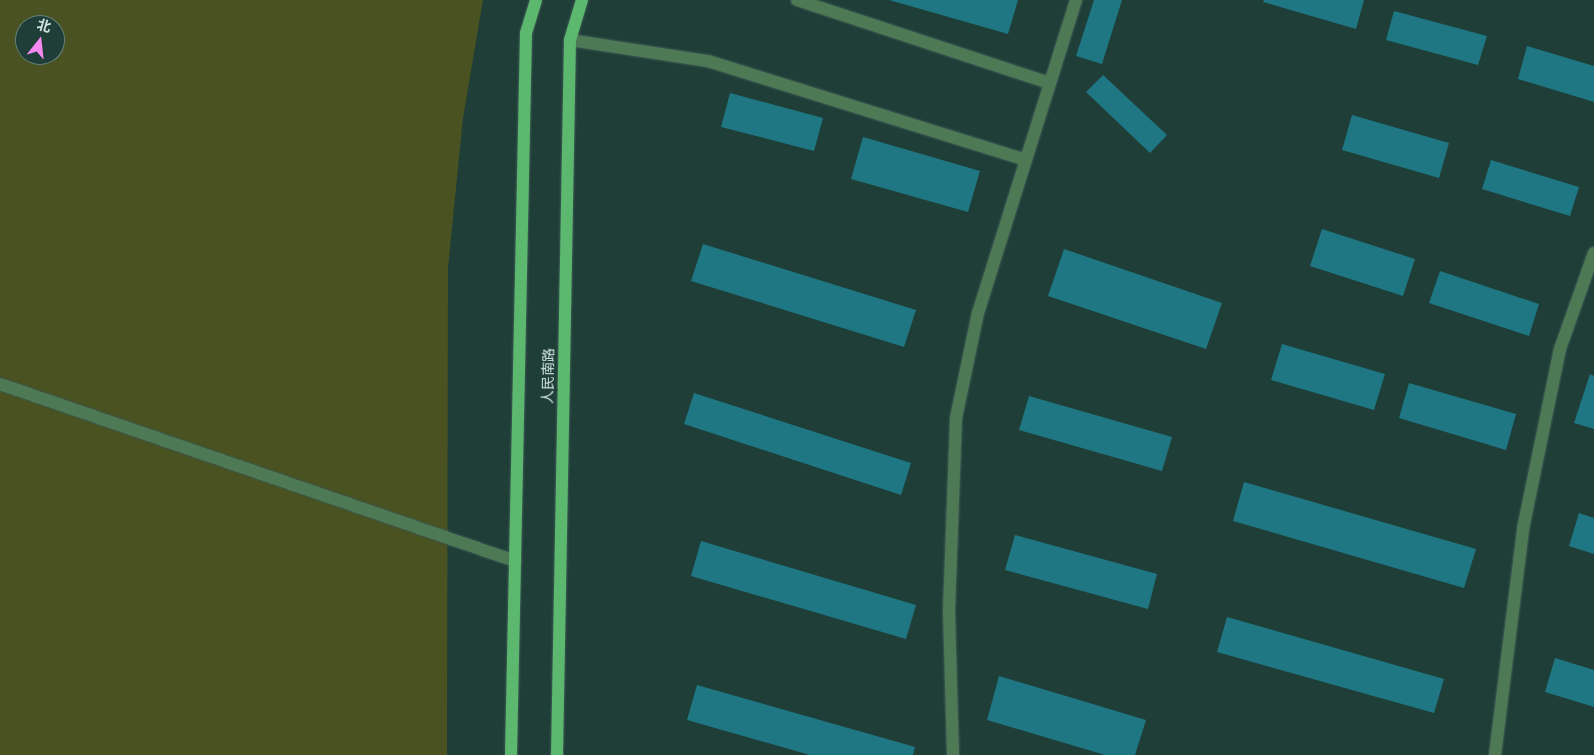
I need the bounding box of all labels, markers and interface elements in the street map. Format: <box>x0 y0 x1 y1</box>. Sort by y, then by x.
north arrow <box>15 15 65 65</box>
text: 北 <box>35 16 53 36</box>
street label: 人民南路 <box>540 348 558 404</box>

